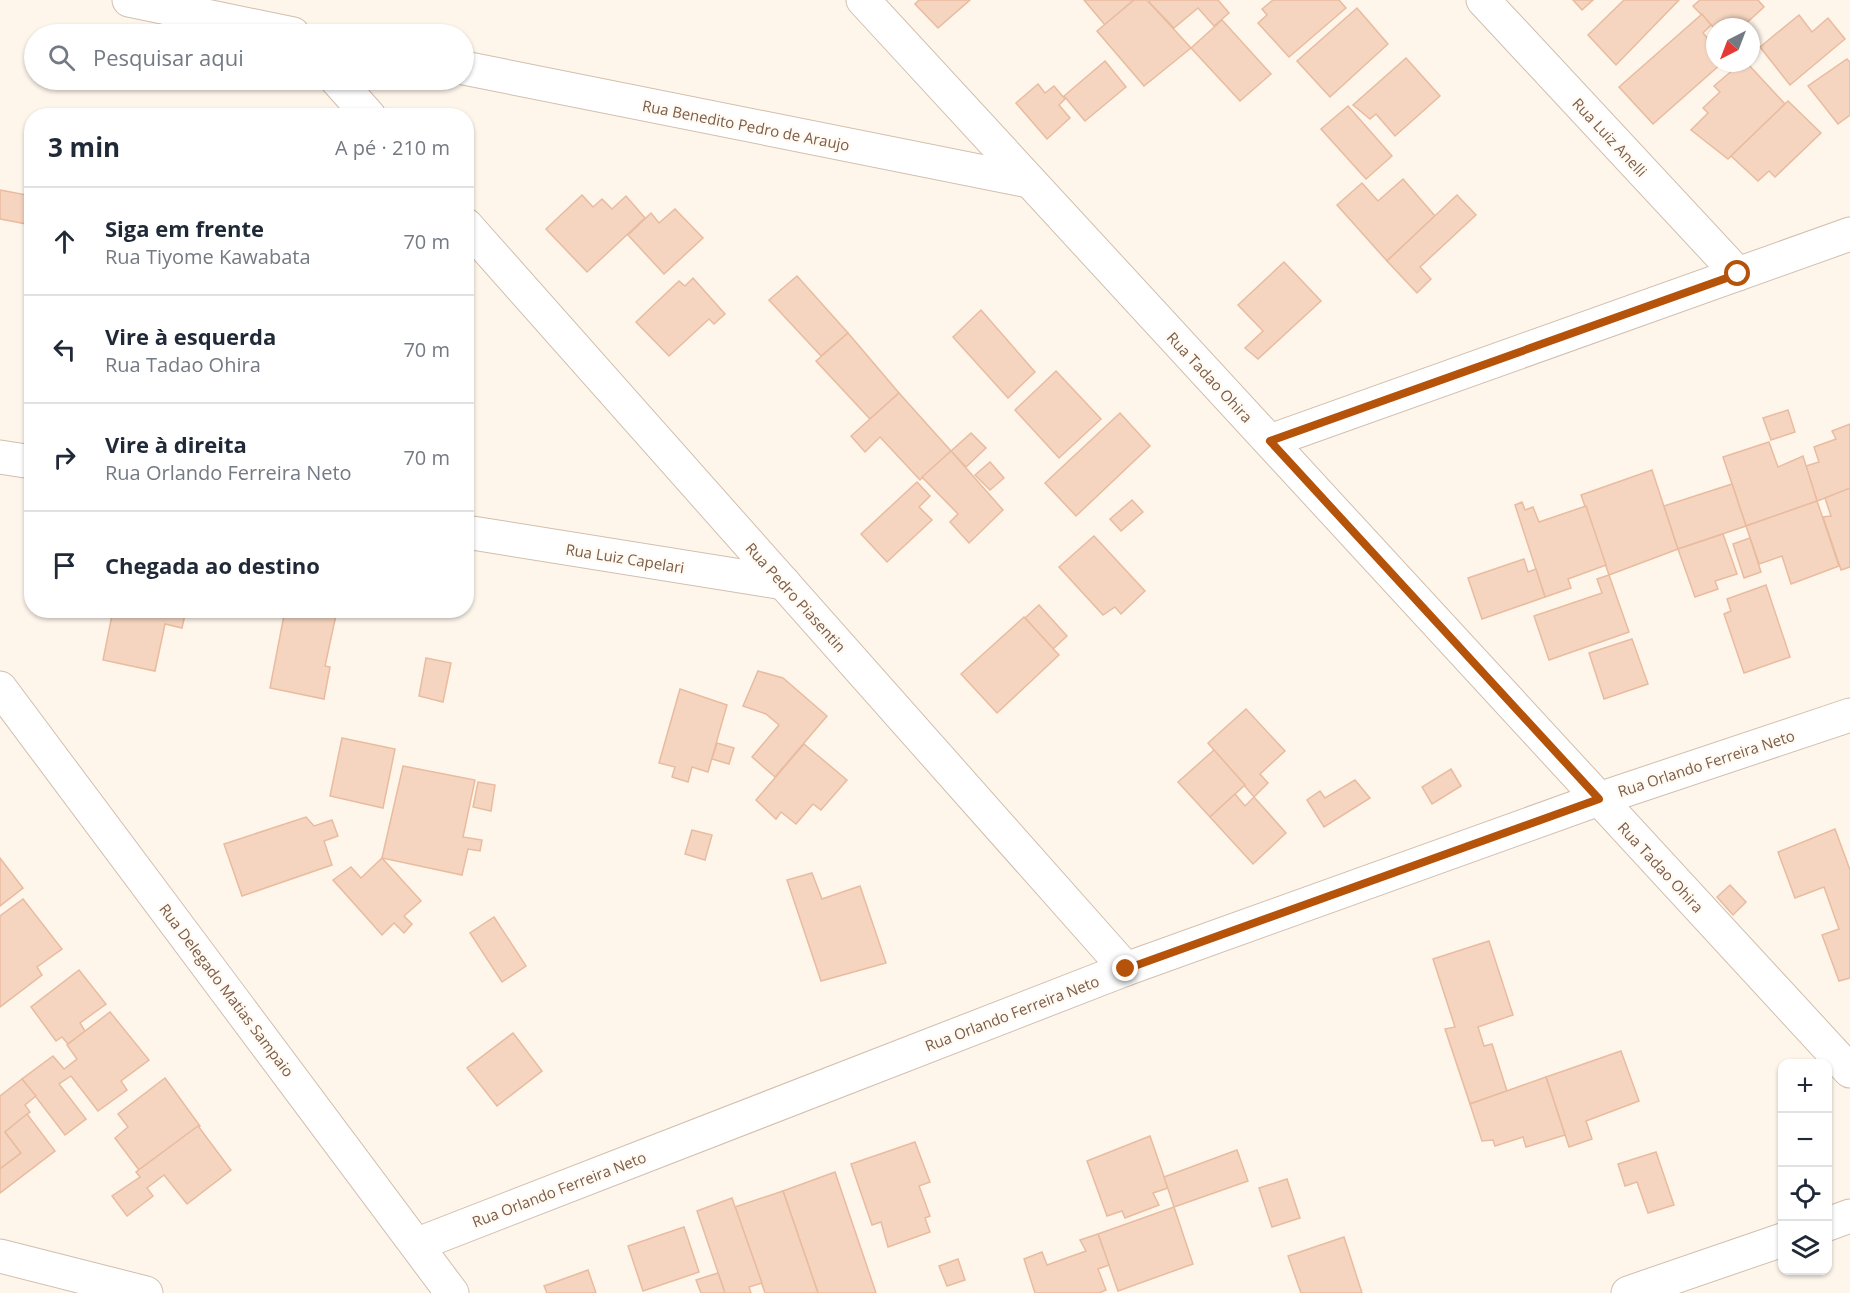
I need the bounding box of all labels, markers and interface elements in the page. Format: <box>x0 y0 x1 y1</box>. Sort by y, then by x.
north arrow <box>1706 18 1760 72</box>
search box <box>24 24 474 90</box>
icon: search <box>45 41 78 74</box>
text: Pesquisar aqui <box>93 42 244 72</box>
street label: Rua Luiz Anelli <box>1568 93 1652 181</box>
street label: Rua Benedito Pedro de Araujo <box>641 95 851 155</box>
text: 3 min <box>48 129 120 165</box>
text: A pé · 210 m <box>335 134 450 161</box>
text: Siga em frente <box>105 213 264 243</box>
icon: ahead <box>48 225 81 258</box>
text: 70 m <box>403 228 450 255</box>
text: Rua Tiyome Kawabata <box>105 243 311 270</box>
route start <box>1724 260 1750 286</box>
text: Vire à esquerda <box>105 321 276 351</box>
street label: Rua Tadao Ohira <box>1163 327 1257 427</box>
icon: left <box>48 333 81 366</box>
text: 70 m <box>403 336 450 363</box>
text: Rua Tadao Ohira <box>105 351 261 378</box>
text: Vire à direita <box>105 429 247 459</box>
icon: right <box>48 441 81 474</box>
text: 70 m <box>403 444 450 471</box>
text: Rua Orlando Ferreira Neto <box>105 459 352 486</box>
street label: Rua Pedro Piasentin <box>742 538 850 656</box>
street label: Rua Luiz Capelari <box>564 539 686 577</box>
icon: arrive <box>48 549 81 582</box>
text: Chegada ao destino <box>105 550 320 580</box>
street label: Rua Orlando Ferreira Neto <box>1615 725 1797 801</box>
street label: Rua Tadao Ohira <box>1614 817 1708 917</box>
street label: Rua Delegado Matias Sampaio <box>155 899 299 1081</box>
route end <box>1112 955 1138 981</box>
street label: Rua Orlando Ferreira Neto <box>922 971 1102 1055</box>
map controls <box>1778 1059 1832 1275</box>
button: + <box>1778 1059 1832 1113</box>
button: − <box>1778 1113 1832 1167</box>
street label: Rua Orlando Ferreira Neto <box>469 1147 649 1231</box>
button: locate <box>1778 1167 1832 1221</box>
button: layers <box>1778 1221 1832 1275</box>

